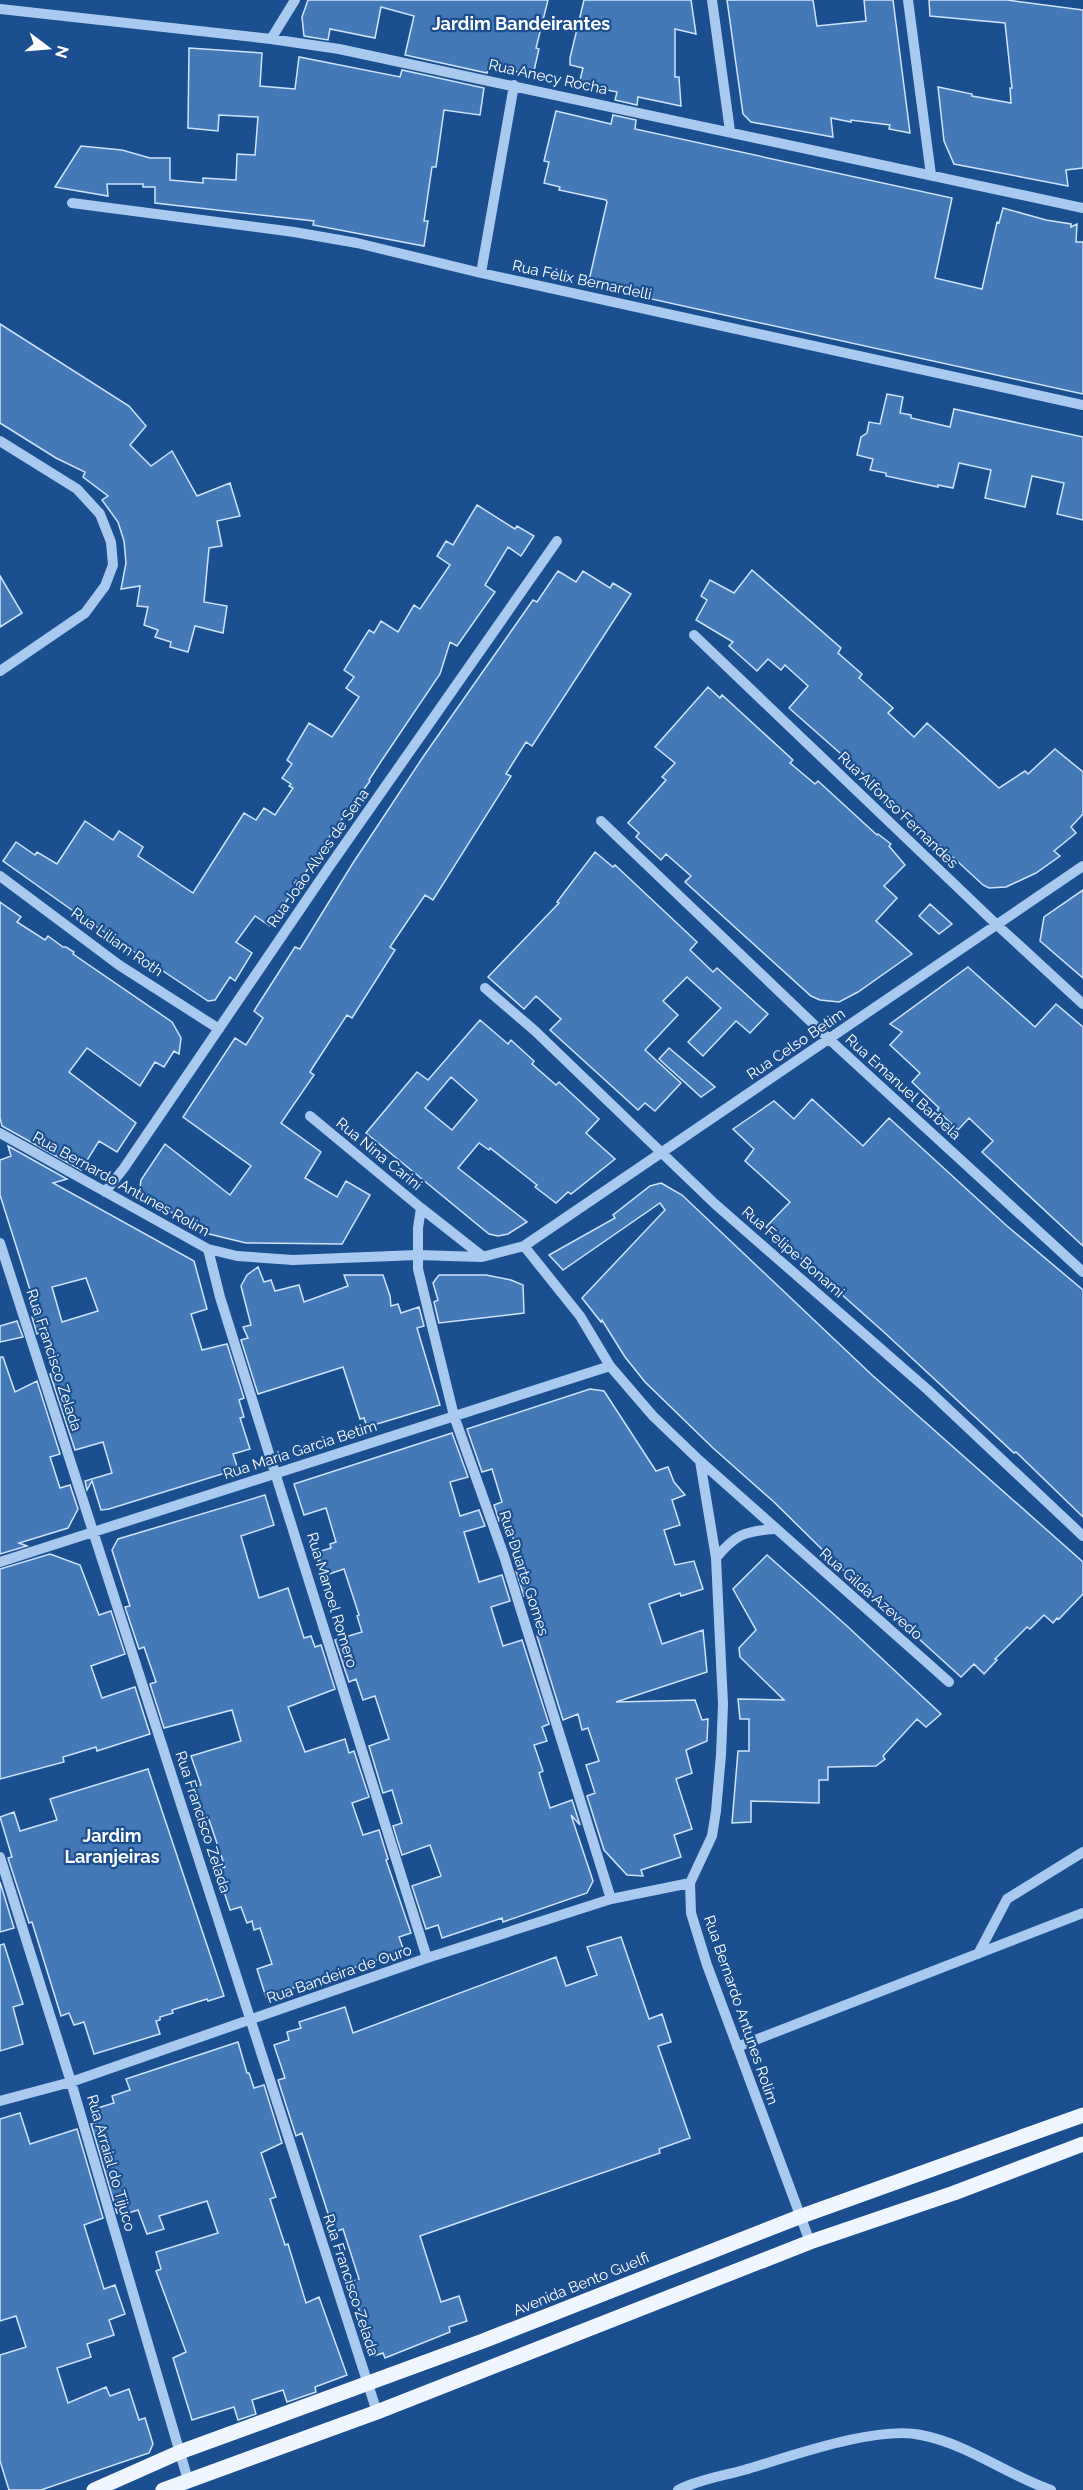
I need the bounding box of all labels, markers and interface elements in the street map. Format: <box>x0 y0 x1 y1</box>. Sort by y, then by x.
district label: Jardim Bandeirantes <box>432 13 610 34</box>
north arrow <box>18 18 78 78</box>
text: N <box>51 44 73 60</box>
street label: Rua Anecy Rocha <box>487 56 609 98</box>
street label: Rua Félix Bernardelli <box>511 256 653 304</box>
street label: Rua Alfonso Fernandes <box>834 748 962 872</box>
street label: Rua João Alves de Sena <box>263 785 373 931</box>
street label: Rua Liliam Roth <box>68 904 166 980</box>
street label: Rua Celso Betim <box>743 1005 849 1083</box>
street label: Rua Emanuel Barbela <box>842 1030 964 1144</box>
street label: Rua Nina Carini <box>332 1114 426 1194</box>
street label: Rua Bernardo Antunes Rolim <box>30 1128 212 1240</box>
street label: Rua Felipe Bonami <box>738 1203 848 1301</box>
street label: Rua Francisco Zelada <box>23 1287 85 1433</box>
street label: Rua Maria Garcia Betim <box>221 1417 379 1483</box>
street label: Rua Duarte Gomes <box>495 1508 553 1638</box>
street label: Rua Manoel Romero <box>303 1530 361 1670</box>
street label: Rua Gilda Azevedo <box>816 1544 926 1644</box>
street label: Rua Francisco Zelada <box>172 1749 234 1895</box>
district label: Jardim Laranjeiras <box>64 1825 160 1867</box>
street label: Rua Bernardo Antunes Rolim <box>700 1913 782 2107</box>
street label: Rua Bandeira de Ouro <box>264 1941 414 2007</box>
street label: Rua Arraial do Tijuco <box>83 2093 139 2233</box>
street label: Rua Francisco Zelada <box>320 2212 382 2358</box>
street label: Avenida Bento Guelfi <box>511 2249 651 2319</box>

